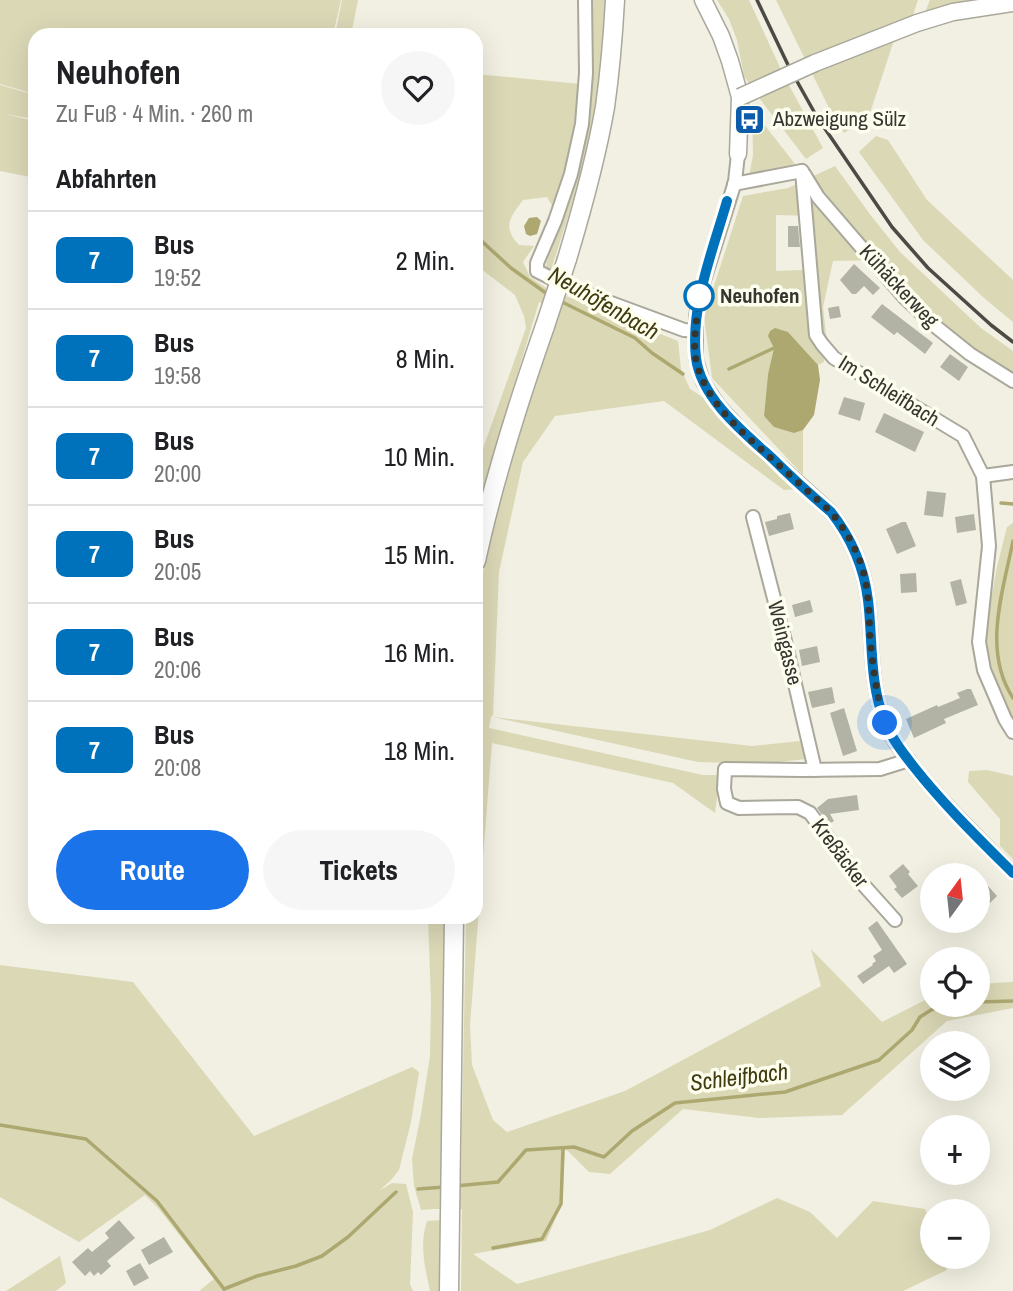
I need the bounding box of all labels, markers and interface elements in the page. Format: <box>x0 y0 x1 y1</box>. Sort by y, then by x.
text: Neuhofen <box>56 50 181 94</box>
button: heart <box>381 51 455 125</box>
text: Zu Fuß · 4 Min. · 260 m <box>56 98 253 129</box>
bus stop icon: Abzweigung Sülz <box>733 102 767 136</box>
place label: Abzweigung Sülz <box>772 104 906 133</box>
text: Abfahrten <box>56 161 157 196</box>
text: Bus <box>154 227 194 262</box>
street label: Kühäckerweg <box>853 238 946 334</box>
text: 2 Min. <box>396 243 455 278</box>
text: 7 <box>89 244 100 276</box>
water label: Neuhöfenbach <box>543 258 665 347</box>
text: 19:52 <box>154 262 201 293</box>
marker: Neuhofen <box>684 281 714 311</box>
place label: Neuhofen <box>720 281 799 310</box>
text: Bus <box>154 325 194 360</box>
text: 8 Min. <box>396 341 455 376</box>
text: 7 <box>89 342 100 374</box>
street label: Im Schleifbach <box>833 348 945 433</box>
text: 19:58 <box>154 360 201 391</box>
text: Bus <box>154 423 194 458</box>
text: 10 Min. <box>384 439 455 474</box>
text: 7 <box>89 440 100 472</box>
text: 20:00 <box>154 458 201 489</box>
text: Bus <box>154 521 194 556</box>
text: 15 Min. <box>384 537 455 572</box>
text: 7 <box>89 538 100 570</box>
text: 20:05 <box>154 556 201 587</box>
street label: Weingasse <box>761 598 810 688</box>
text: Bus <box>154 619 194 654</box>
text: 16 Min. <box>384 635 455 670</box>
text: 7 <box>89 636 100 668</box>
text: 20:06 <box>154 654 201 685</box>
your location <box>867 705 902 740</box>
text: Bus <box>154 717 194 752</box>
text: 18 Min. <box>384 733 455 768</box>
text: 7 <box>89 734 100 766</box>
text: 20:08 <box>154 752 201 783</box>
street label: Kreßäcker <box>805 812 876 893</box>
button: Route <box>56 830 249 910</box>
button: Tickets <box>263 830 455 910</box>
north arrow <box>920 863 990 933</box>
map controls <box>920 863 990 1269</box>
button: locate <box>920 947 990 1017</box>
button: layers <box>920 1031 990 1101</box>
water label: Schleifbach <box>688 1055 790 1098</box>
button: + <box>920 1115 990 1185</box>
button: − <box>920 1199 990 1269</box>

